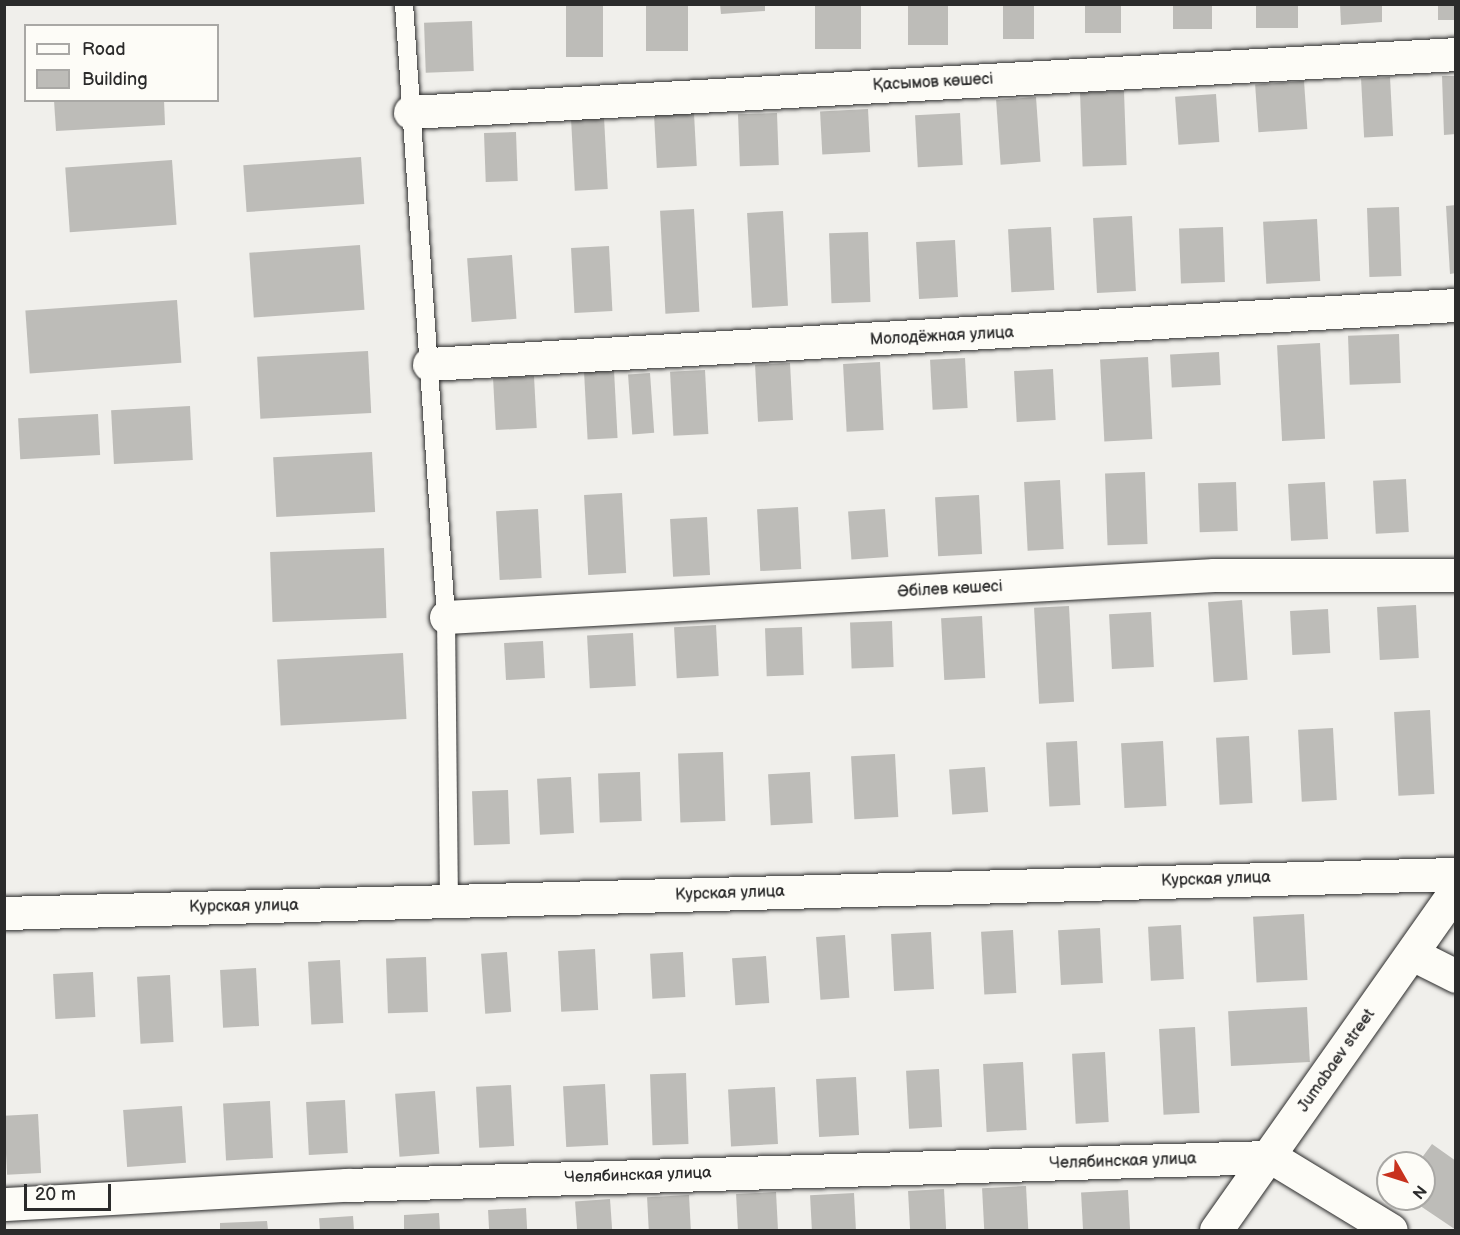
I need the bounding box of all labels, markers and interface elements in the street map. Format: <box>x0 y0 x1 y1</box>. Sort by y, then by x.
legend <box>24 24 219 102</box>
text: Road <box>82 39 126 60</box>
text: Building <box>82 69 148 90</box>
street label: Қасымов көшесі <box>872 70 994 96</box>
street label: Молодёжная улица <box>869 324 1015 350</box>
street label: Әбілев көшесі <box>897 578 1003 602</box>
street label: Курская улица <box>1161 868 1271 892</box>
street label: Курская улица <box>675 882 785 906</box>
street label: Курская улица <box>189 896 299 918</box>
street label: Jumabaev street <box>1294 1006 1380 1116</box>
street label: Челябинская улица <box>1049 1150 1197 1174</box>
north arrow <box>1376 1151 1436 1211</box>
street label: Челябинская улица <box>564 1164 712 1188</box>
scale bar <box>27 1172 114 1210</box>
text: N <box>1408 1181 1430 1202</box>
text: 20 m <box>35 1184 76 1205</box>

